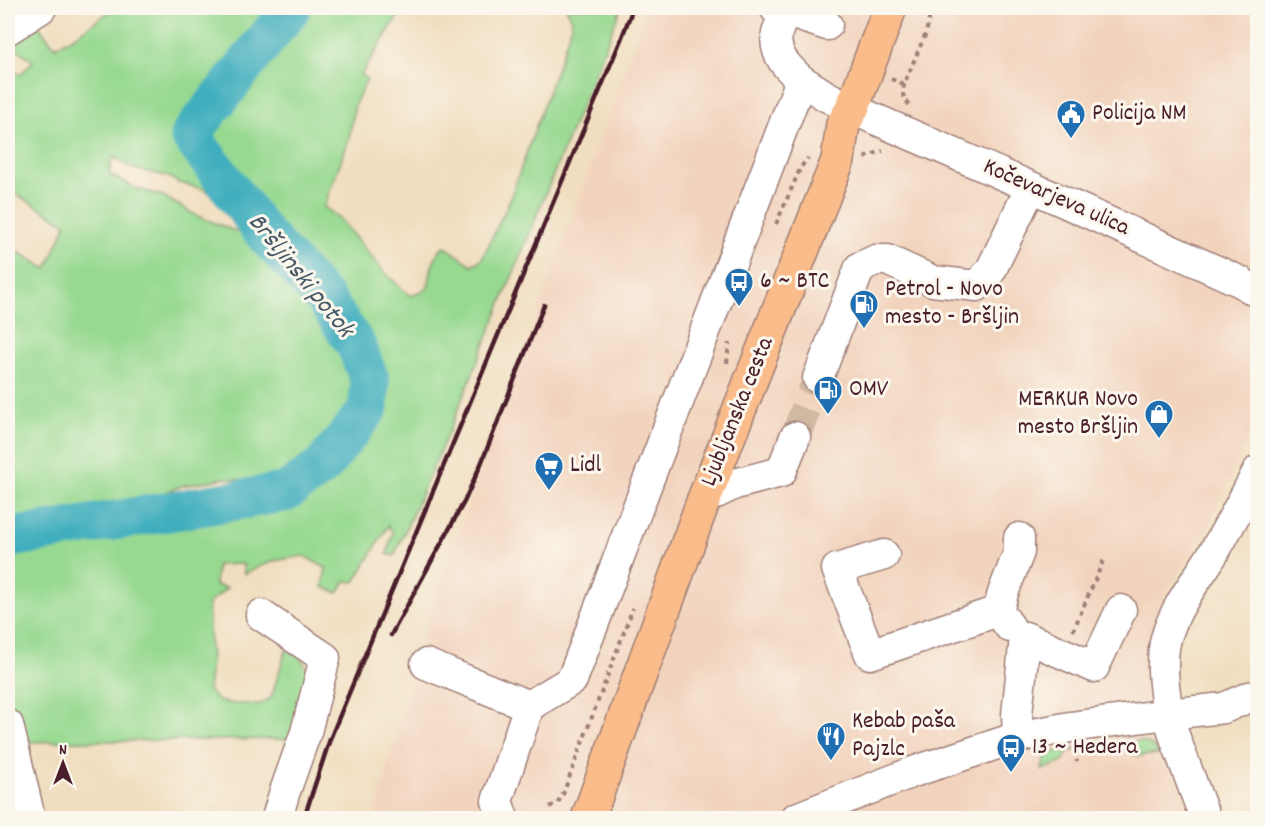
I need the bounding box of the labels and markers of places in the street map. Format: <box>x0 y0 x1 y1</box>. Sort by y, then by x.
place label: Policija NM <box>1092 97 1187 131</box>
public building icon: Policija NM <box>1055 98 1087 140</box>
place label: 6 ~ BTC <box>760 265 830 299</box>
bus stop icon: 6 ~ BTC <box>723 266 755 308</box>
place label: Petrol - Novo mesto - Bršljin <box>885 273 1019 335</box>
fuel station icon: Petrol - Novo mesto - Bršljin <box>848 288 880 330</box>
place label: OMV <box>849 373 889 407</box>
fuel station icon: OMV <box>812 374 844 416</box>
place label: MERKUR Novo mesto Bršljin <box>1018 383 1138 445</box>
shop icon: MERKUR Novo mesto Bršljin <box>1143 398 1175 440</box>
place label: Lidl <box>570 449 601 483</box>
supermarket icon: Lidl <box>533 450 565 492</box>
place label: Kebab paša Pajzlc <box>852 705 956 767</box>
restaurant icon: Kebab paša Pajzlc <box>815 720 847 762</box>
place label: 13 ~ Hedera <box>1032 731 1138 765</box>
bus stop icon: 13 ~ Hedera <box>995 732 1027 774</box>

